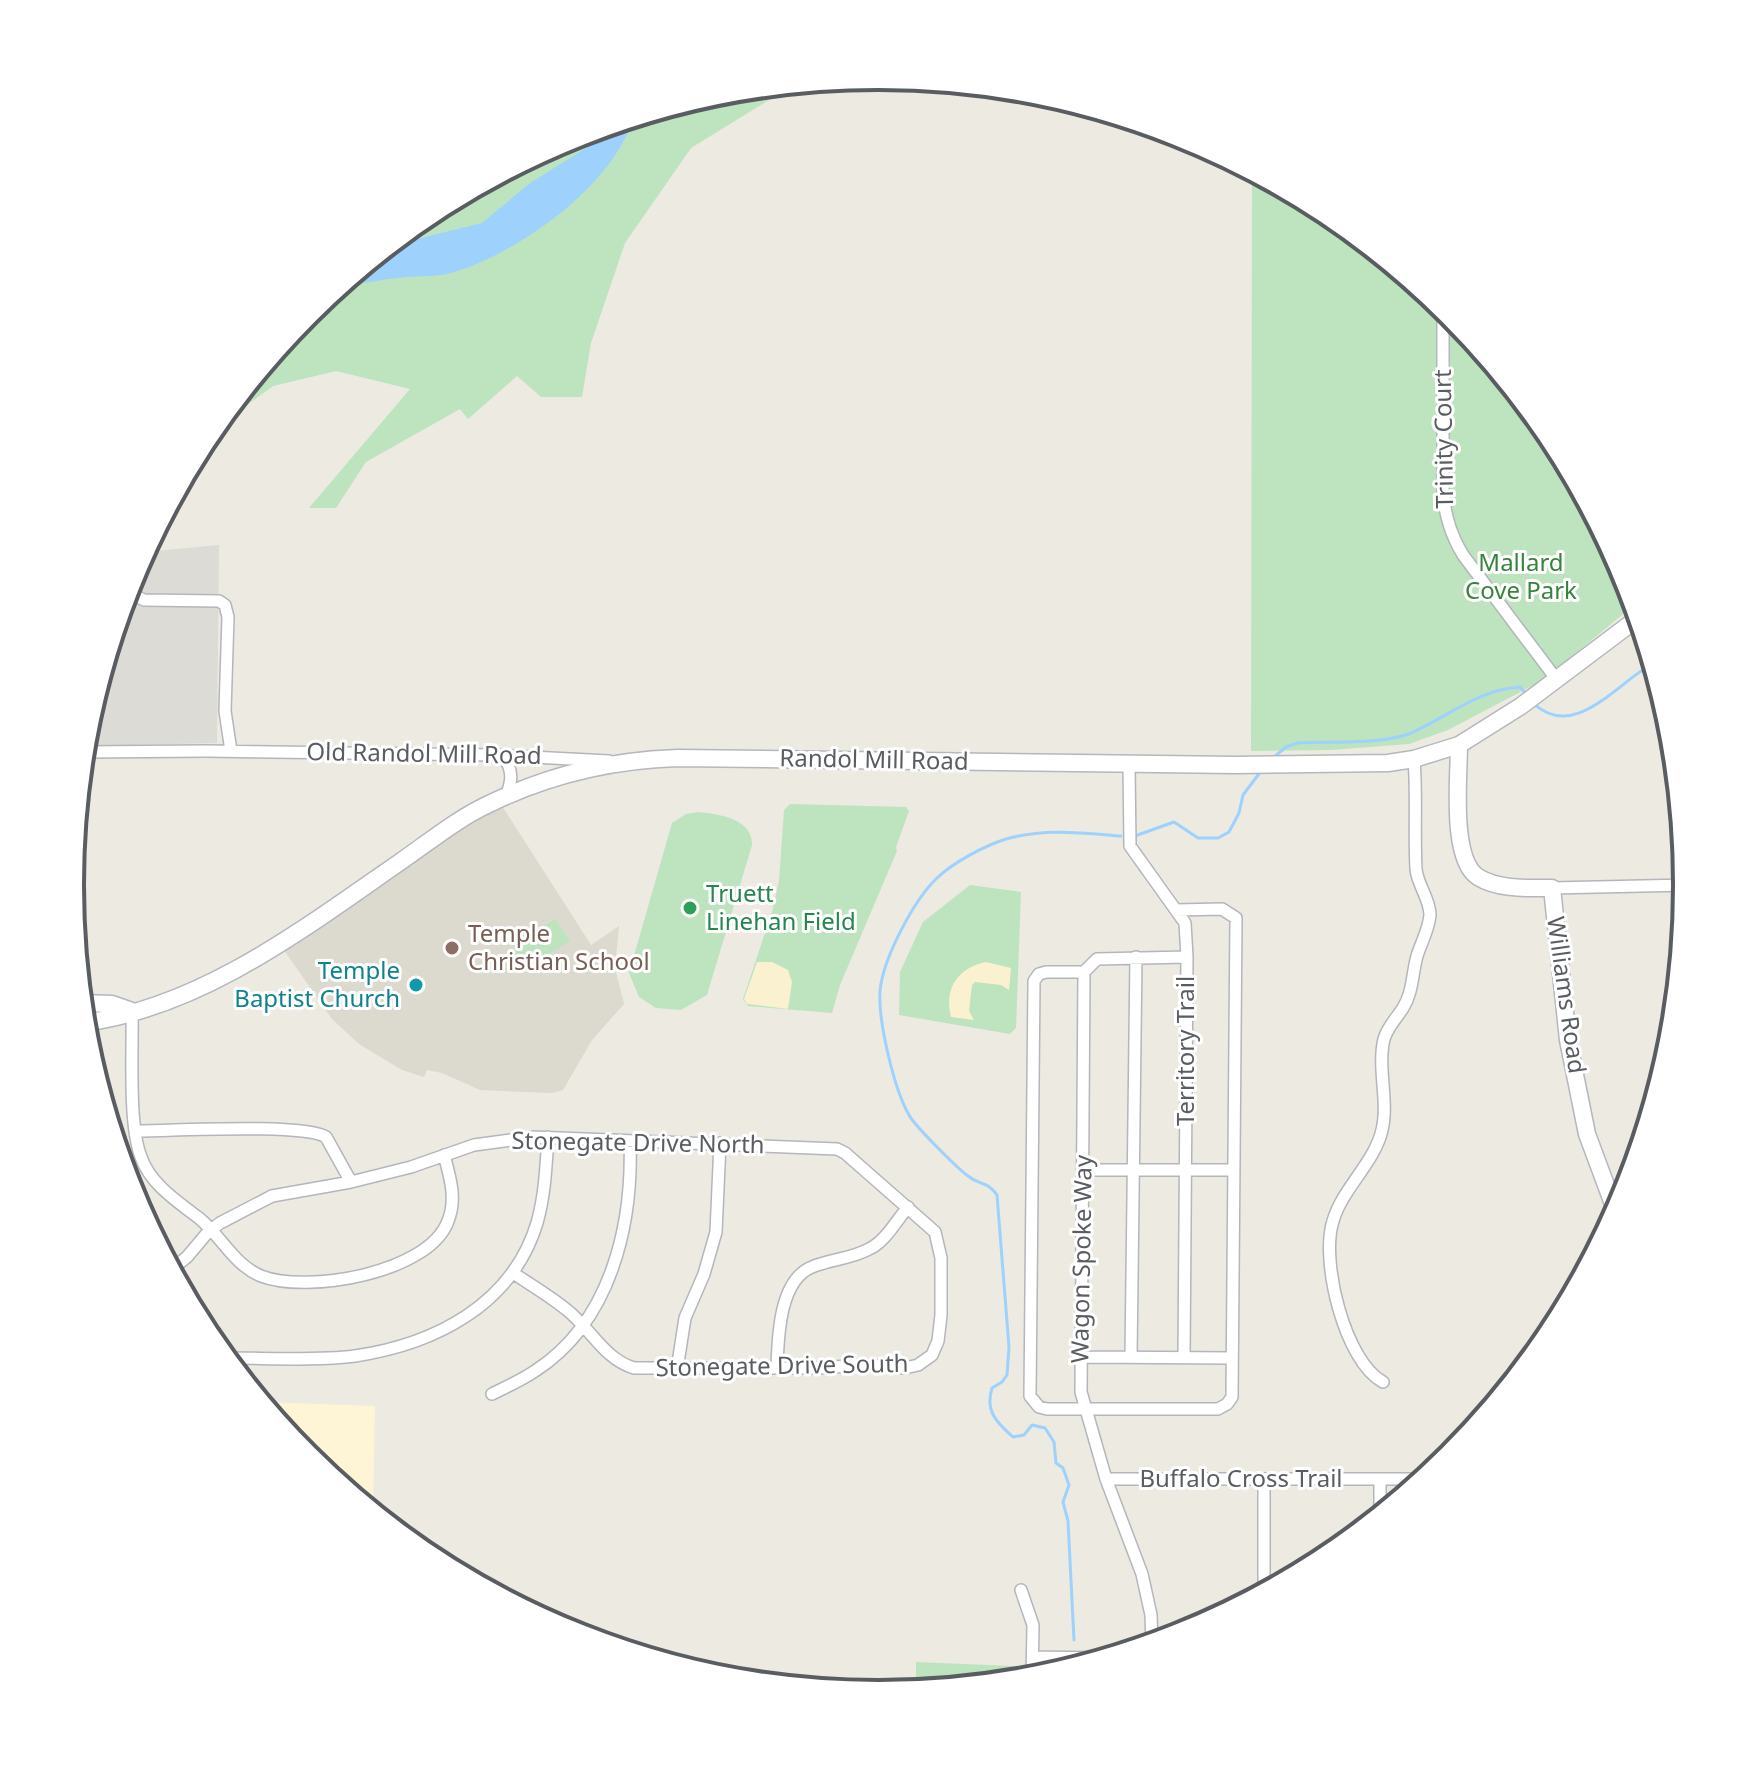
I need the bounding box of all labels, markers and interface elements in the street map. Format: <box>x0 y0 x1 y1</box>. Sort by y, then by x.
street label: Trinity Court <box>1425 369 1460 509</box>
park label: Mallard Cove Park <box>1465 545 1577 606</box>
street label: Old Randol Mill Road <box>306 734 542 771</box>
street label: Randol Mill Road <box>779 740 969 777</box>
place label: Truett Linehan Field <box>706 876 856 937</box>
marker: Truett Linehan Field <box>681 899 699 917</box>
street label: Williams Road <box>1540 914 1595 1076</box>
place label: Temple Christian School <box>468 916 650 977</box>
marker: Temple Christian School <box>443 939 461 957</box>
place label: Temple Baptist Church <box>234 953 400 1014</box>
marker: Temple Baptist Church <box>407 976 425 994</box>
street label: Territory Trail <box>1168 976 1201 1126</box>
street label: Stonegate Drive North <box>511 1123 765 1160</box>
street label: Wagon Spoke Way <box>1062 1154 1099 1363</box>
street label: Stonegate Drive South <box>655 1346 909 1383</box>
street label: Buffalo Cross Trail <box>1139 1461 1343 1494</box>

